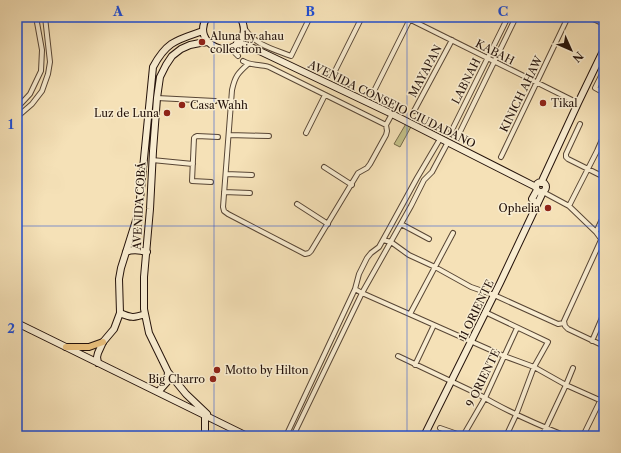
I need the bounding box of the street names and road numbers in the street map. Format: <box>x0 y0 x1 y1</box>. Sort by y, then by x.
street label: KABAH <box>473 36 517 68</box>
street label: MAYAPAN <box>405 42 445 100</box>
street label: KINICH AHAW <box>496 53 546 134</box>
street label: LABNAH <box>449 56 483 106</box>
street label: AVENIDA CONSEJO CIUDADANO <box>305 57 478 151</box>
street label: AVENIDA COBÁ <box>130 161 148 251</box>
street label: 11 ORIENTE <box>455 277 497 343</box>
street label: 9 ORIENTE <box>463 346 503 409</box>

